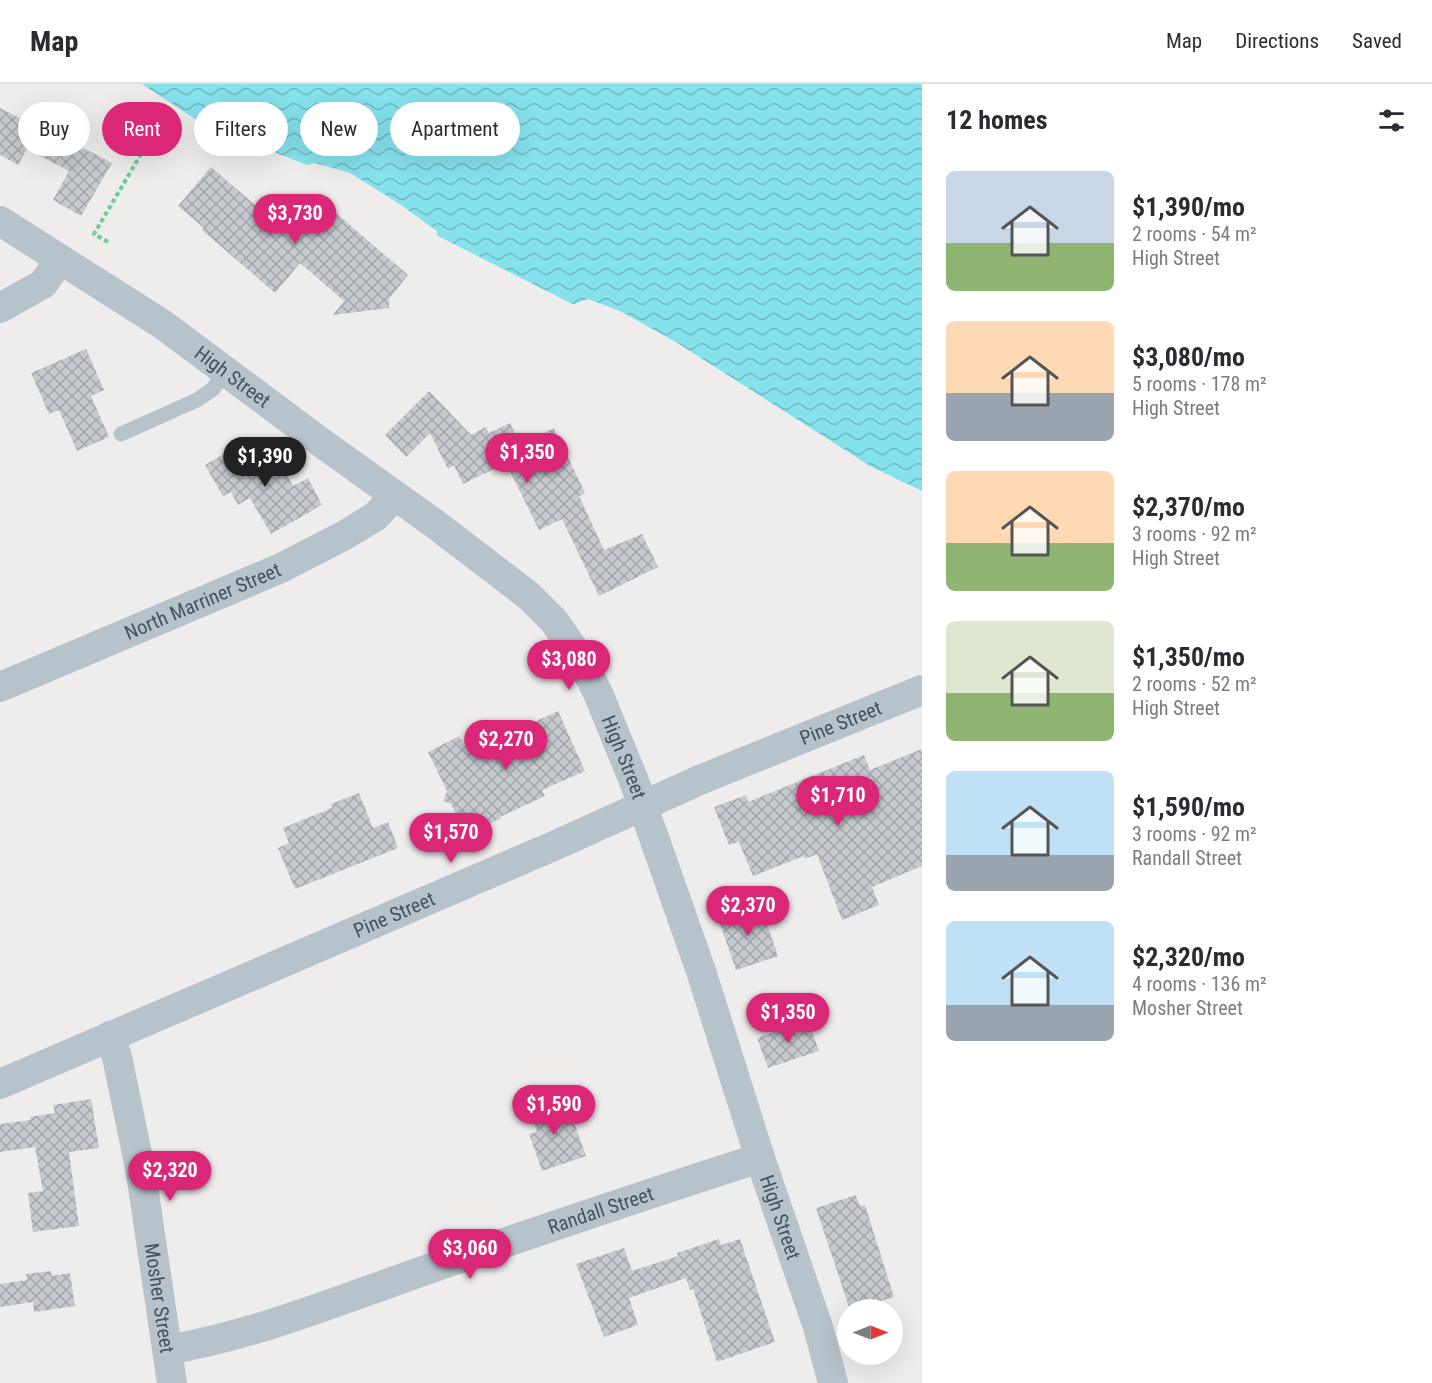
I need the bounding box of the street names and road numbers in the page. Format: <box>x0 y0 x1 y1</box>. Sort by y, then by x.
street label: High Street <box>190 341 275 413</box>
street label: North Marriner Street <box>121 557 284 645</box>
street label: Pine Street <box>796 696 885 750</box>
street label: High Street <box>596 712 651 802</box>
street label: Pine Street <box>350 886 439 943</box>
street label: High Street <box>755 1172 806 1263</box>
street label: Randall Street <box>545 1181 657 1239</box>
street label: Mosher Street <box>139 1241 179 1355</box>

